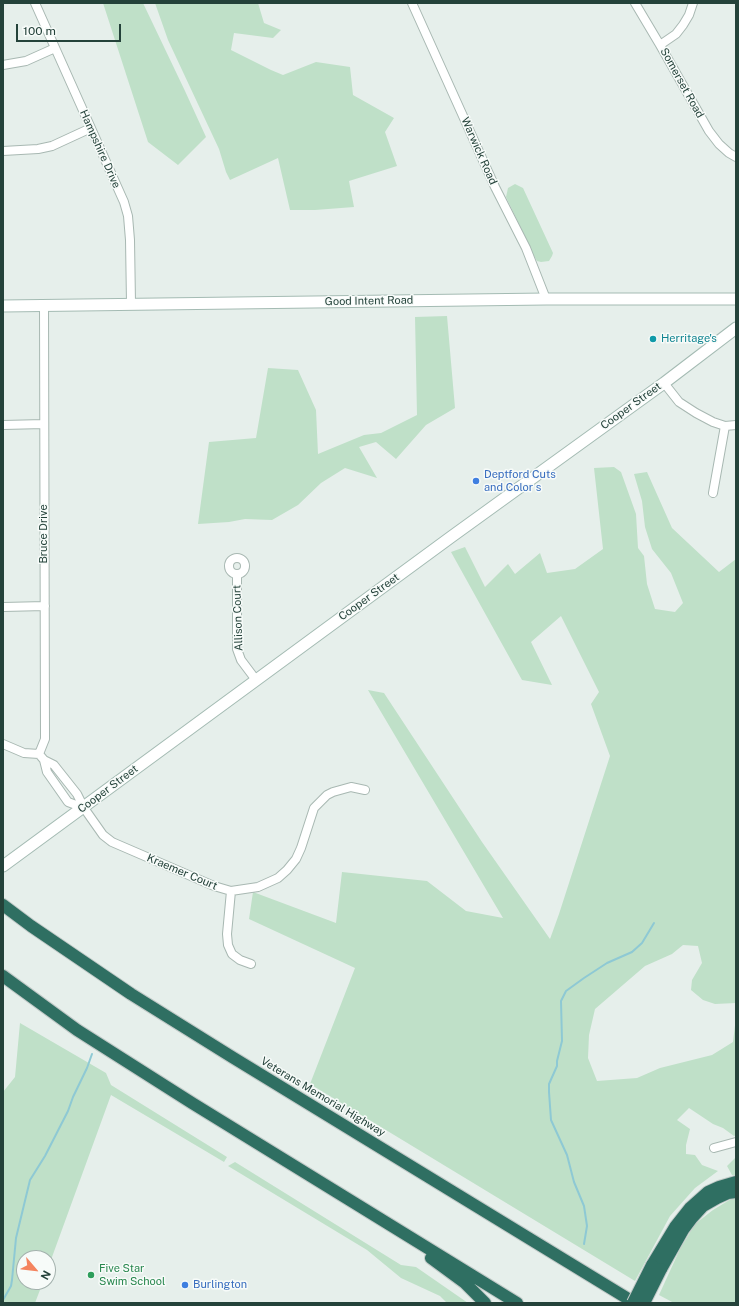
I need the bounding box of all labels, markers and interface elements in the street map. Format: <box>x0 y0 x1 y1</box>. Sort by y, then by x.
scale bar <box>18 16 123 42</box>
text: 100 m <box>23 24 56 38</box>
street label: Somerset Road <box>657 46 707 120</box>
street label: Hampshire Drive <box>77 108 123 190</box>
street label: Warwick Road <box>458 115 500 187</box>
street label: Good Intent Road <box>325 294 413 308</box>
place label: Herritage's <box>661 332 717 346</box>
marker: Herritage's <box>648 334 658 344</box>
street label: Cooper Street <box>598 380 664 432</box>
place label: Deptford Cuts and Color s <box>484 468 556 494</box>
marker: Deptford Cuts and Color s <box>471 476 481 486</box>
street label: Bruce Drive <box>37 504 51 564</box>
street label: Cooper Street <box>336 571 402 623</box>
street label: Allison Court <box>230 585 246 651</box>
street label: Cooper Street <box>75 762 141 816</box>
street label: Kraemer Court <box>145 851 219 893</box>
street label: Veterans Memorial Highway <box>258 1055 388 1139</box>
north arrow <box>16 1250 56 1290</box>
place label: Five Star Swim School <box>99 1262 165 1288</box>
text: N <box>38 1269 53 1282</box>
marker: Five Star Swim School <box>86 1270 96 1280</box>
place label: Burlington <box>193 1278 247 1292</box>
marker: Burlington <box>180 1280 190 1290</box>

